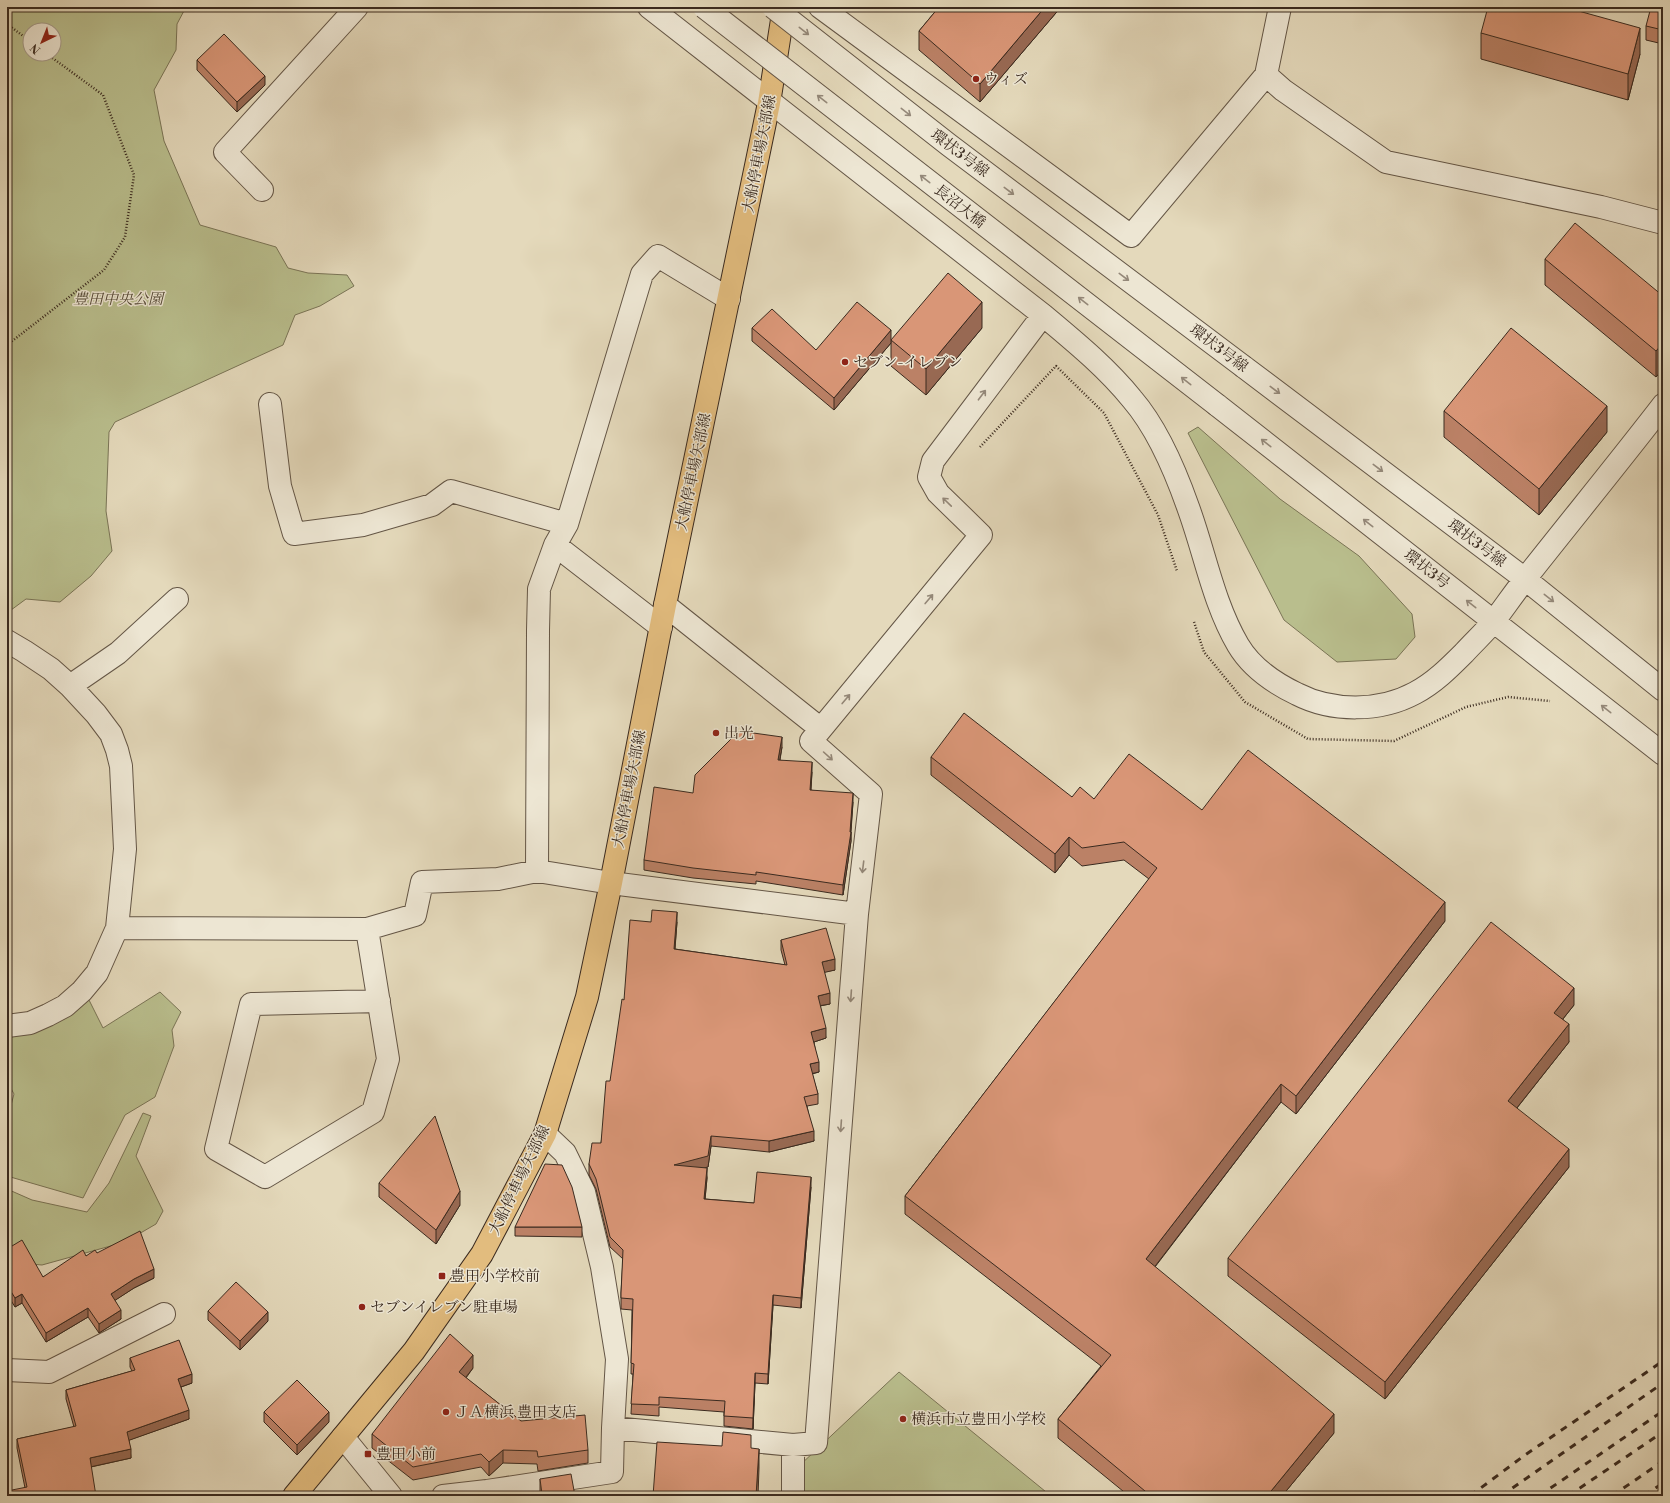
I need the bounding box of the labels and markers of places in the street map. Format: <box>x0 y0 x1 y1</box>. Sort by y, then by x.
place label: ウィズ <box>984 70 1028 89</box>
marker: ウィズ <box>971 74 981 84</box>
place label: セブン-イレブン <box>853 353 963 372</box>
marker: セブン-イレブン <box>840 357 850 367</box>
place label: 出光 <box>724 724 754 743</box>
marker: 出光 <box>711 728 721 738</box>
place label: 豊田小学校前 <box>450 1267 540 1286</box>
marker: 豊田小学校前 <box>437 1271 447 1281</box>
place label: セブンイレブン駐車場 <box>370 1298 518 1317</box>
marker: セブンイレブン駐車場 <box>357 1302 367 1312</box>
place label: ＪＡ横浜 豊田支店 <box>454 1403 577 1422</box>
marker: ＪＡ横浜 豊田支店 <box>441 1407 451 1417</box>
place label: 横浜市立豊田小学校 <box>911 1410 1046 1429</box>
marker: 横浜市立豊田小学校 <box>898 1414 908 1424</box>
place label: 豊田小前 <box>376 1445 436 1464</box>
marker: 豊田小前 <box>363 1449 373 1459</box>

